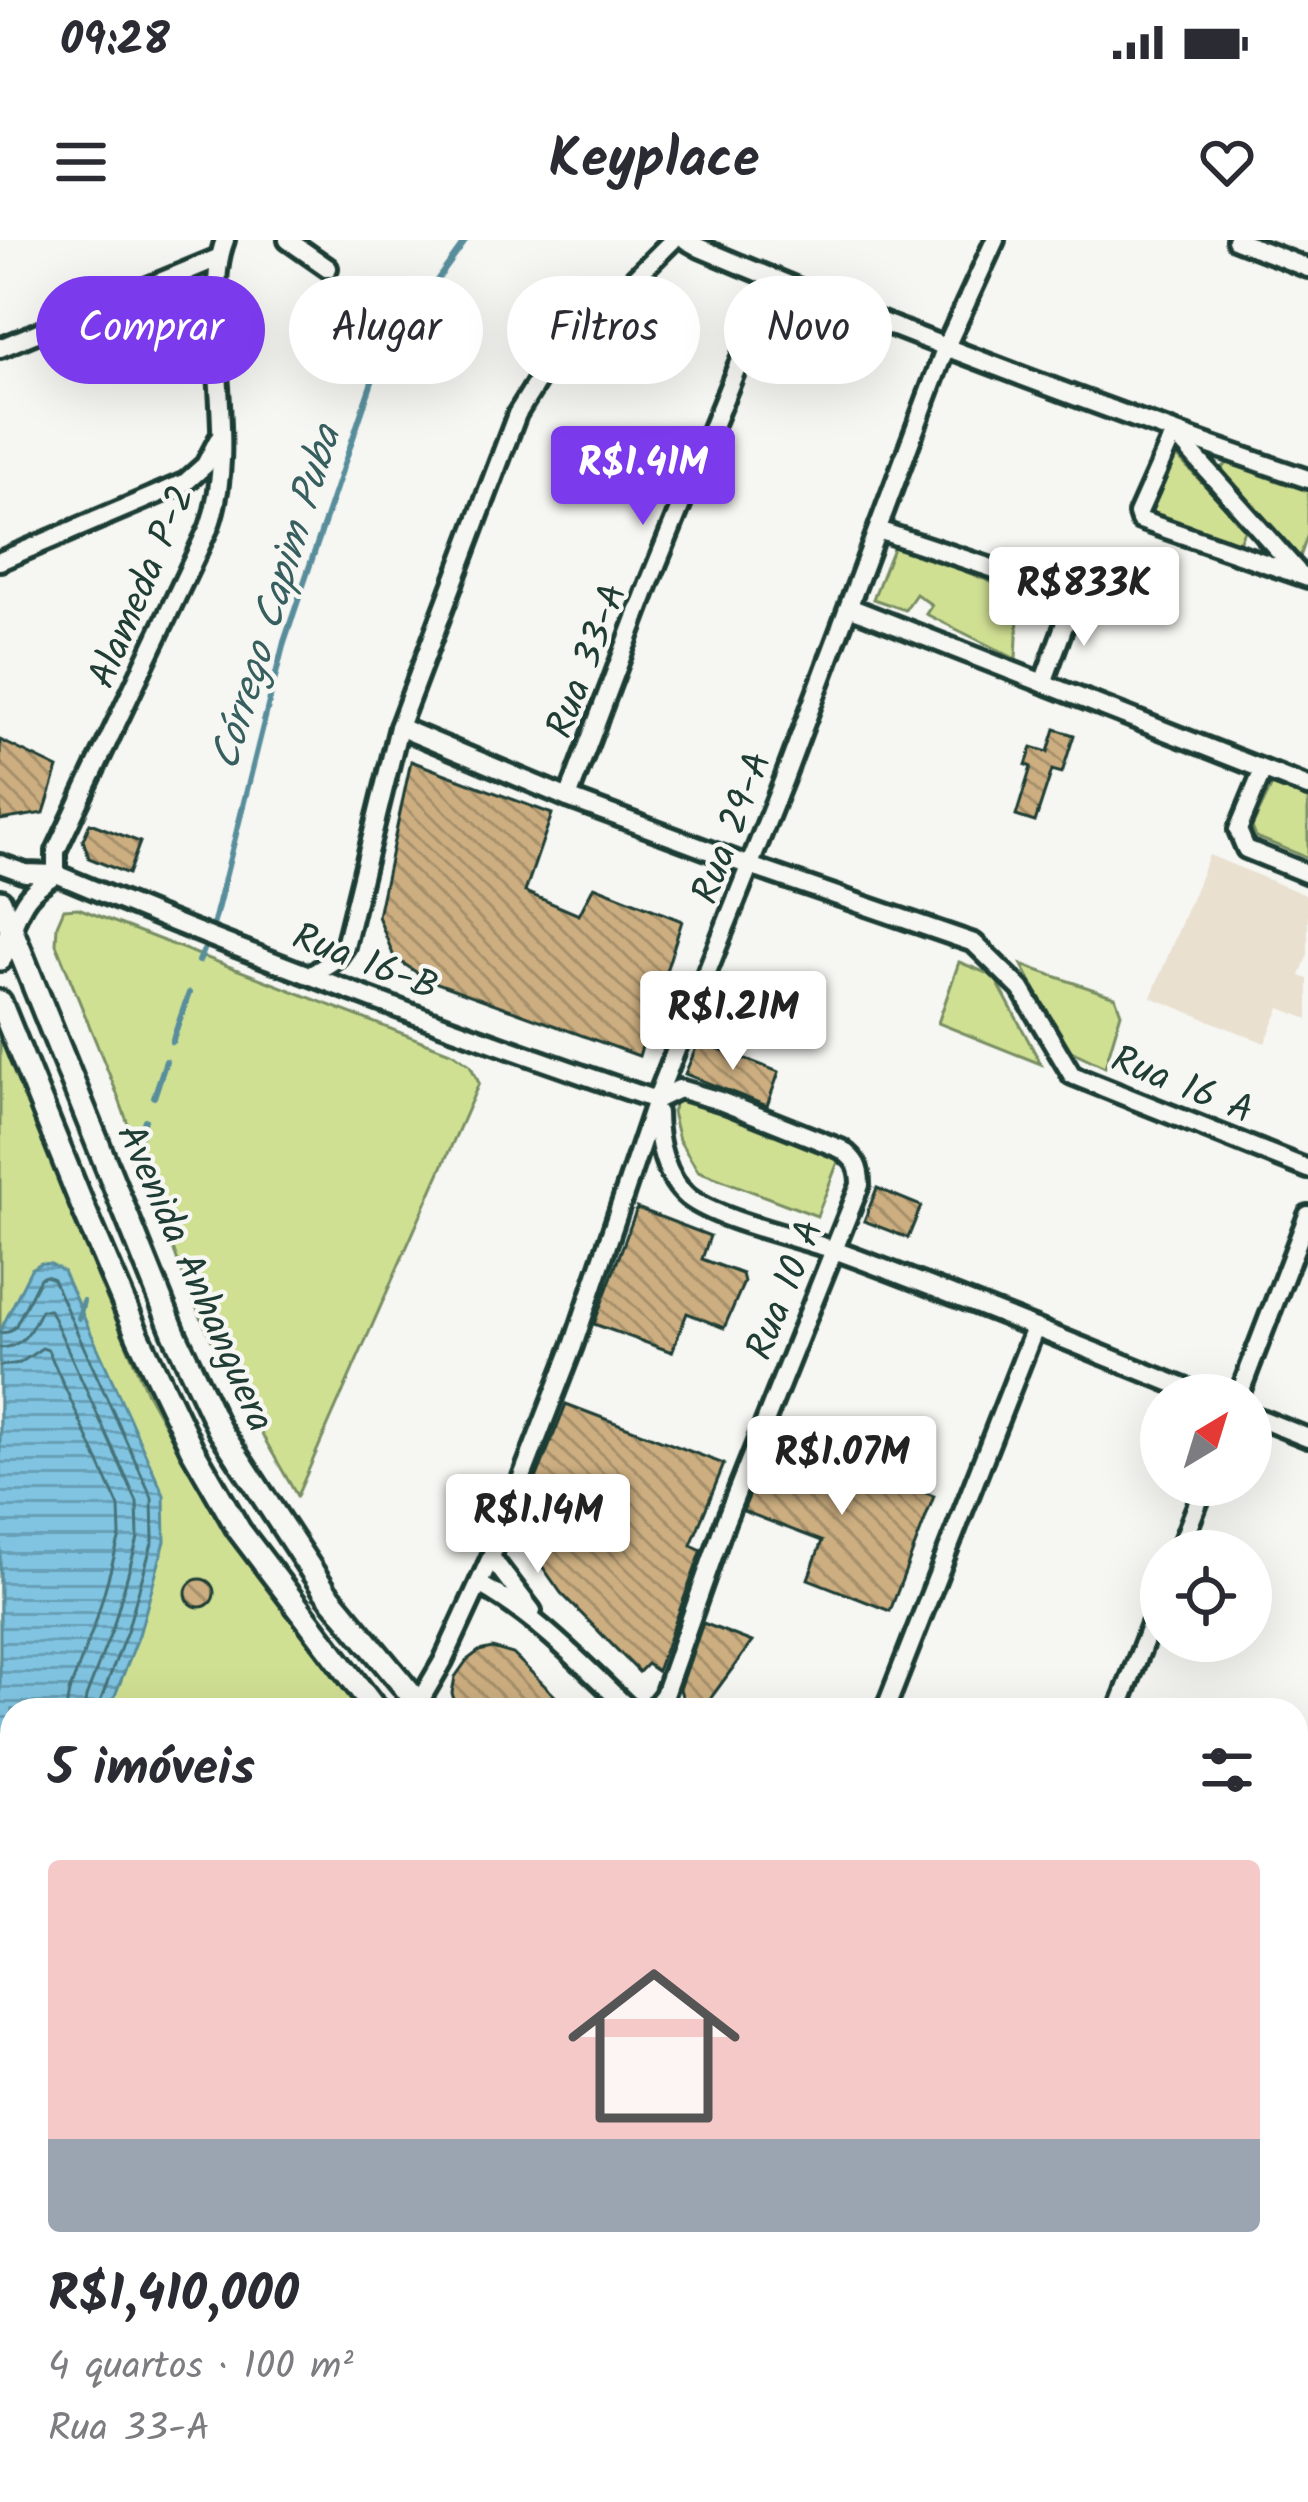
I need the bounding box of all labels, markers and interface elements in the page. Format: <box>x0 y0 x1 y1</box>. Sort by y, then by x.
text: 09:28 <box>60 6 170 78</box>
text: Keyplace <box>549 119 759 205</box>
icon: menu <box>48 129 114 195</box>
icon: heart <box>1194 129 1260 195</box>
chip: Comprar <box>36 276 265 384</box>
chip: Alugar <box>289 276 483 384</box>
chip: Filtros <box>507 276 700 384</box>
chip: Novo <box>724 276 892 384</box>
water label: Córrego Capim Puba <box>193 416 362 778</box>
pin: R$1.41M <box>532 426 754 528</box>
text: R$1.41M <box>578 434 708 496</box>
street label: Alameda P-2 <box>73 476 214 699</box>
pin: R$833K <box>986 547 1182 649</box>
text: R$833K <box>1016 555 1152 617</box>
street label: Rua 33-A <box>531 575 647 748</box>
street label: Rua 29-A <box>676 743 791 914</box>
street label: Rua 16-B <box>282 908 447 1020</box>
pin: R$1.21M <box>622 971 844 1073</box>
text: R$1.21M <box>667 979 799 1041</box>
street label: Rua 16 A <box>1101 1030 1262 1143</box>
street label: Avenida Anhanguera <box>98 1115 289 1443</box>
street label: Rua 10 A <box>731 1211 843 1370</box>
north arrow <box>1140 1374 1272 1506</box>
map controls <box>1140 1374 1272 1662</box>
pin: R$1.07M <box>731 1416 953 1518</box>
text: R$1.07M <box>774 1424 910 1486</box>
pin: R$1.14M <box>427 1474 649 1576</box>
text: R$1.14M <box>473 1482 603 1544</box>
button: locate <box>1140 1530 1272 1662</box>
text: 5 imóveis <box>48 1730 255 1811</box>
icon: filters <box>1194 1737 1260 1803</box>
icon: home <box>546 1938 762 2154</box>
text: R$1,410,000 <box>48 2256 299 2337</box>
text: 4 quartos · 100 m² <box>48 2337 353 2399</box>
text: Rua 33-A <box>48 2399 210 2461</box>

